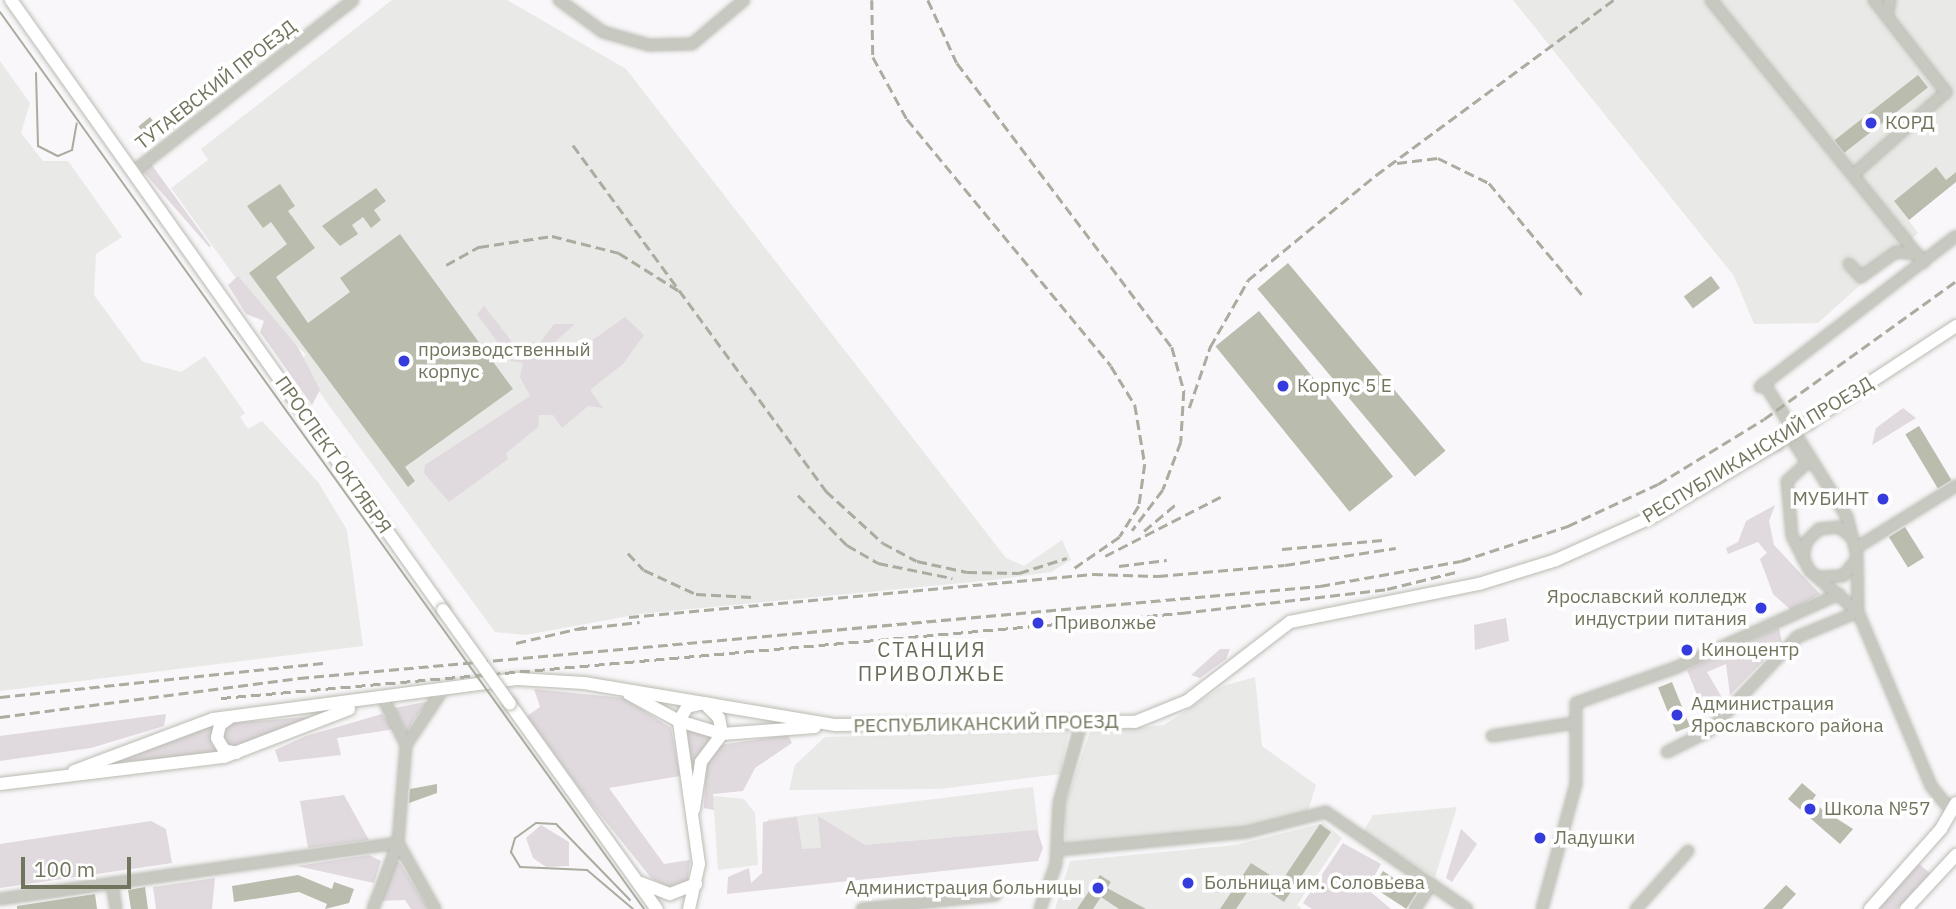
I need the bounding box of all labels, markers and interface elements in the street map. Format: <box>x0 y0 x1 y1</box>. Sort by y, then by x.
street label: ТУТАЕВСКИЙ ПРОЕЗД <box>131 15 301 155</box>
place label: КОРД <box>1885 112 1935 134</box>
marker: КОРД <box>1863 115 1879 131</box>
place label: производственный корпус <box>418 339 591 383</box>
marker: производственный корпус <box>396 353 412 369</box>
street label: ПРОСПЕКТ ОКТЯБРЯ <box>270 372 396 538</box>
street label: РЕСПУБЛИКАНСКИЙ ПРОЕЗД <box>1638 372 1878 528</box>
place label: Корпус 5 E <box>1297 375 1392 397</box>
marker: Корпус 5 E <box>1275 378 1291 394</box>
place label: МУБИНТ <box>1792 488 1869 510</box>
marker: МУБИНТ <box>1875 491 1891 507</box>
place label: Ярославский колледж индустрии питания <box>1547 586 1747 630</box>
marker: Ярославский колледж индустрии питания <box>1753 600 1769 616</box>
place label: Приволжье <box>1054 612 1156 634</box>
marker: Приволжье <box>1028 613 1048 633</box>
district label: СТАНЦИЯ ПРИВОЛЖЬЕ <box>859 636 1005 686</box>
place label: Киноцентр <box>1701 639 1799 661</box>
marker: Киноцентр <box>1679 642 1695 658</box>
place label: Администрация Ярославского района <box>1691 693 1884 737</box>
marker: Администрация Ярославского района <box>1669 707 1685 723</box>
street label: РЕСПУБЛИКАНСКИЙ ПРОЕЗД <box>853 710 1119 738</box>
place label: Школа №57 <box>1824 798 1931 820</box>
marker: Школа №57 <box>1802 801 1818 817</box>
place label: Ладушки <box>1554 827 1635 849</box>
marker: Ладушки <box>1532 830 1548 846</box>
scale bar <box>24 842 135 886</box>
text: 100 m <box>34 855 95 883</box>
place label: Больница им. Соловьева <box>1204 872 1425 894</box>
marker: Больница им. Соловьева <box>1178 873 1198 893</box>
place label: Администрация больницы <box>845 877 1082 899</box>
marker: Администрация больницы <box>1088 878 1108 898</box>

